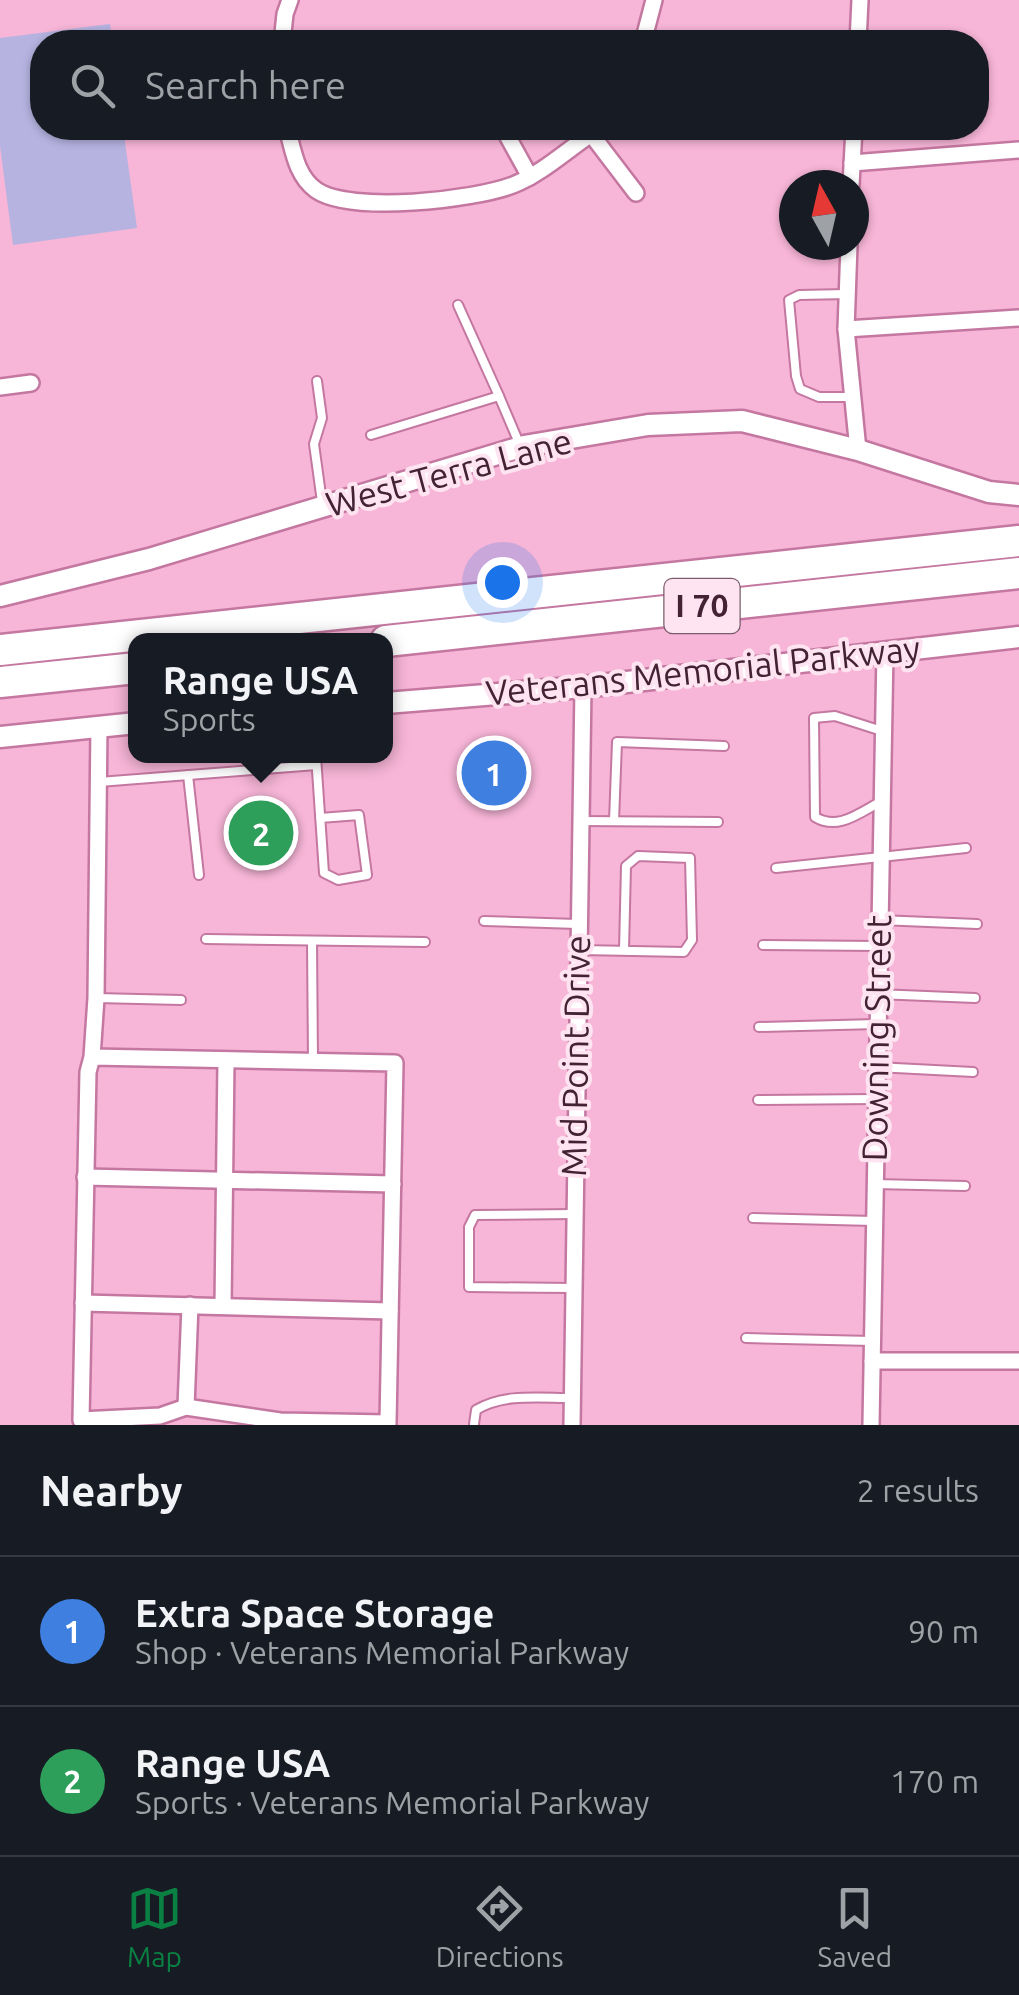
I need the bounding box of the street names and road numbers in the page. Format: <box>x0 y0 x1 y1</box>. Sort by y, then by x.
street label: West Terra Lane <box>321 420 576 524</box>
road number: I 70 <box>664 579 740 633</box>
street label: Veterans Memorial Parkway <box>484 627 922 713</box>
street label: Downing Street <box>854 914 898 1162</box>
street label: Mid Point Drive <box>553 935 597 1177</box>

